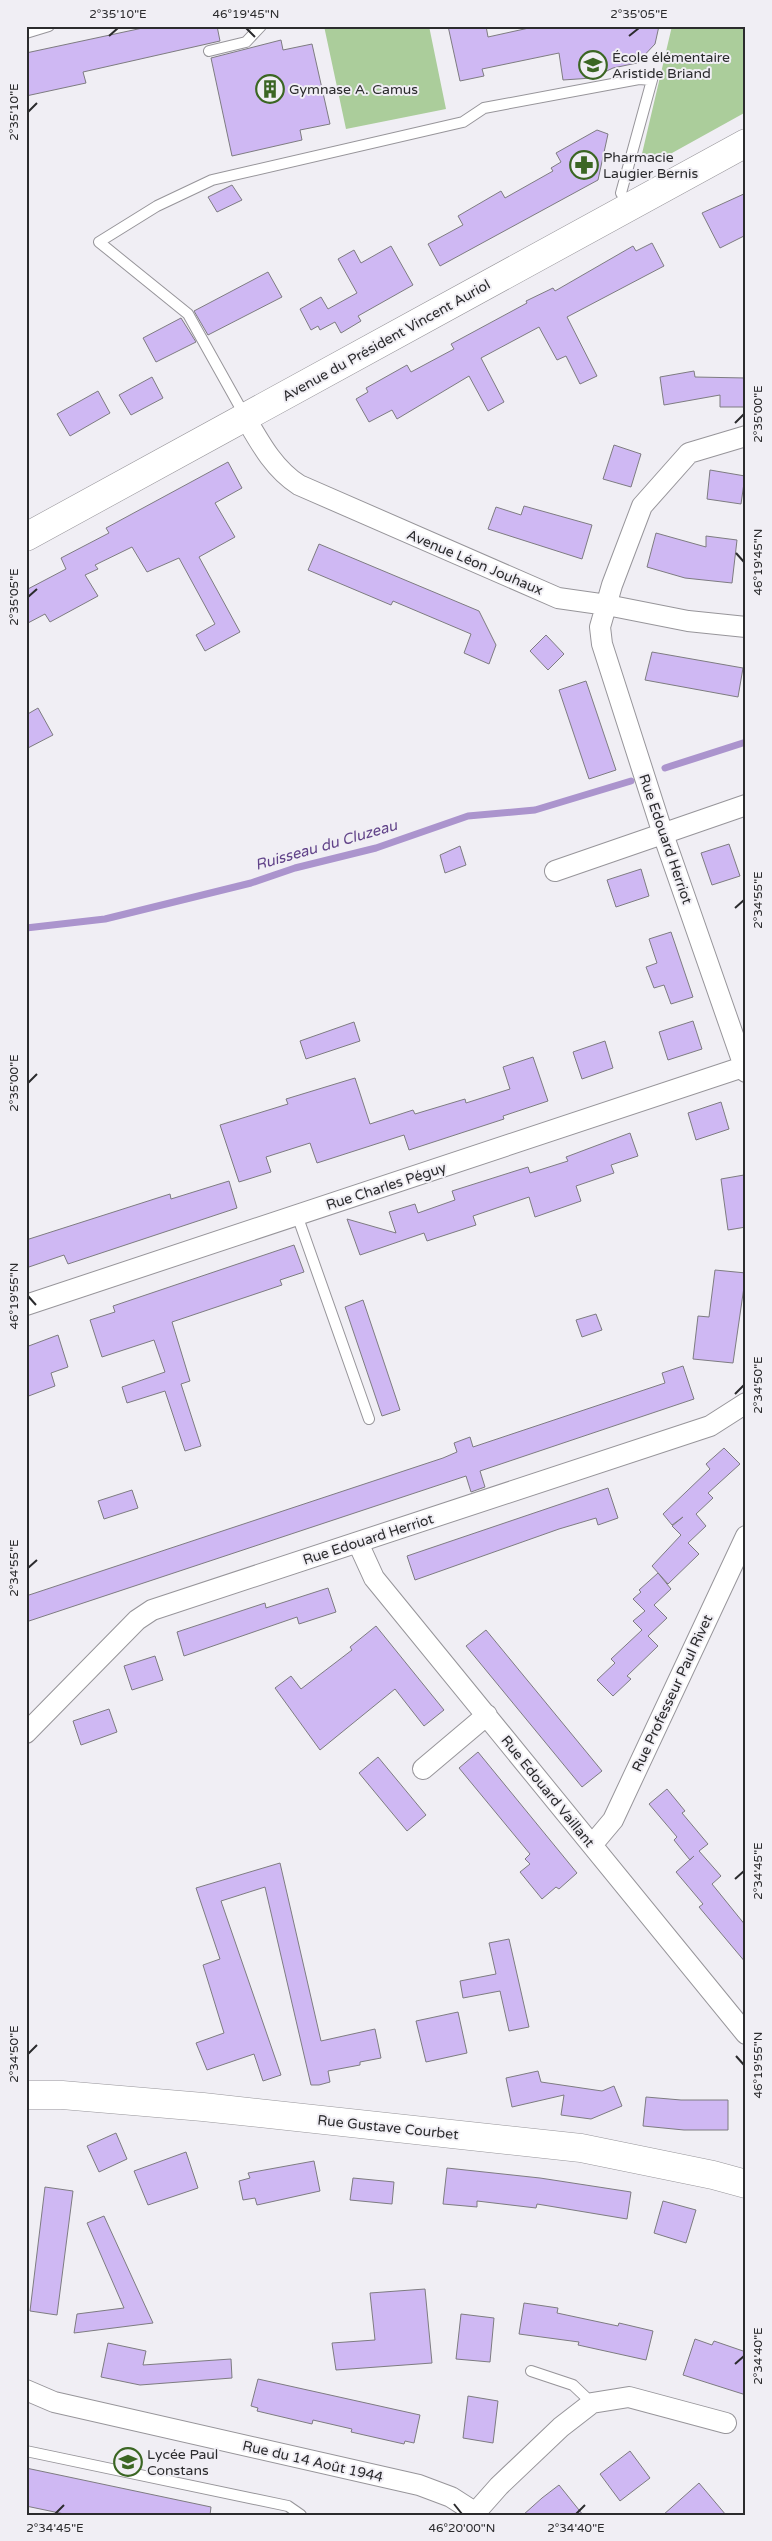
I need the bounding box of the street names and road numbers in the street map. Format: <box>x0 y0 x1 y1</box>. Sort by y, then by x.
street label: Avenue du Président Vincent Auriol <box>279 276 493 405</box>
street label: Avenue Léon Jouhaux <box>404 526 545 599</box>
street label: Rue Edouard Herriot <box>635 772 696 907</box>
street label: Rue Charles Péguy <box>324 1159 449 1214</box>
street label: Rue Edouard Herriot <box>301 1510 436 1569</box>
street label: Rue Professeur Paul Rivet <box>629 1611 717 1774</box>
street label: Rue Edouard Vaillant <box>497 1732 598 1851</box>
street label: Rue Gustave Courbet <box>317 2112 460 2143</box>
street label: Rue du 14 Août 1944 <box>241 2437 385 2486</box>

